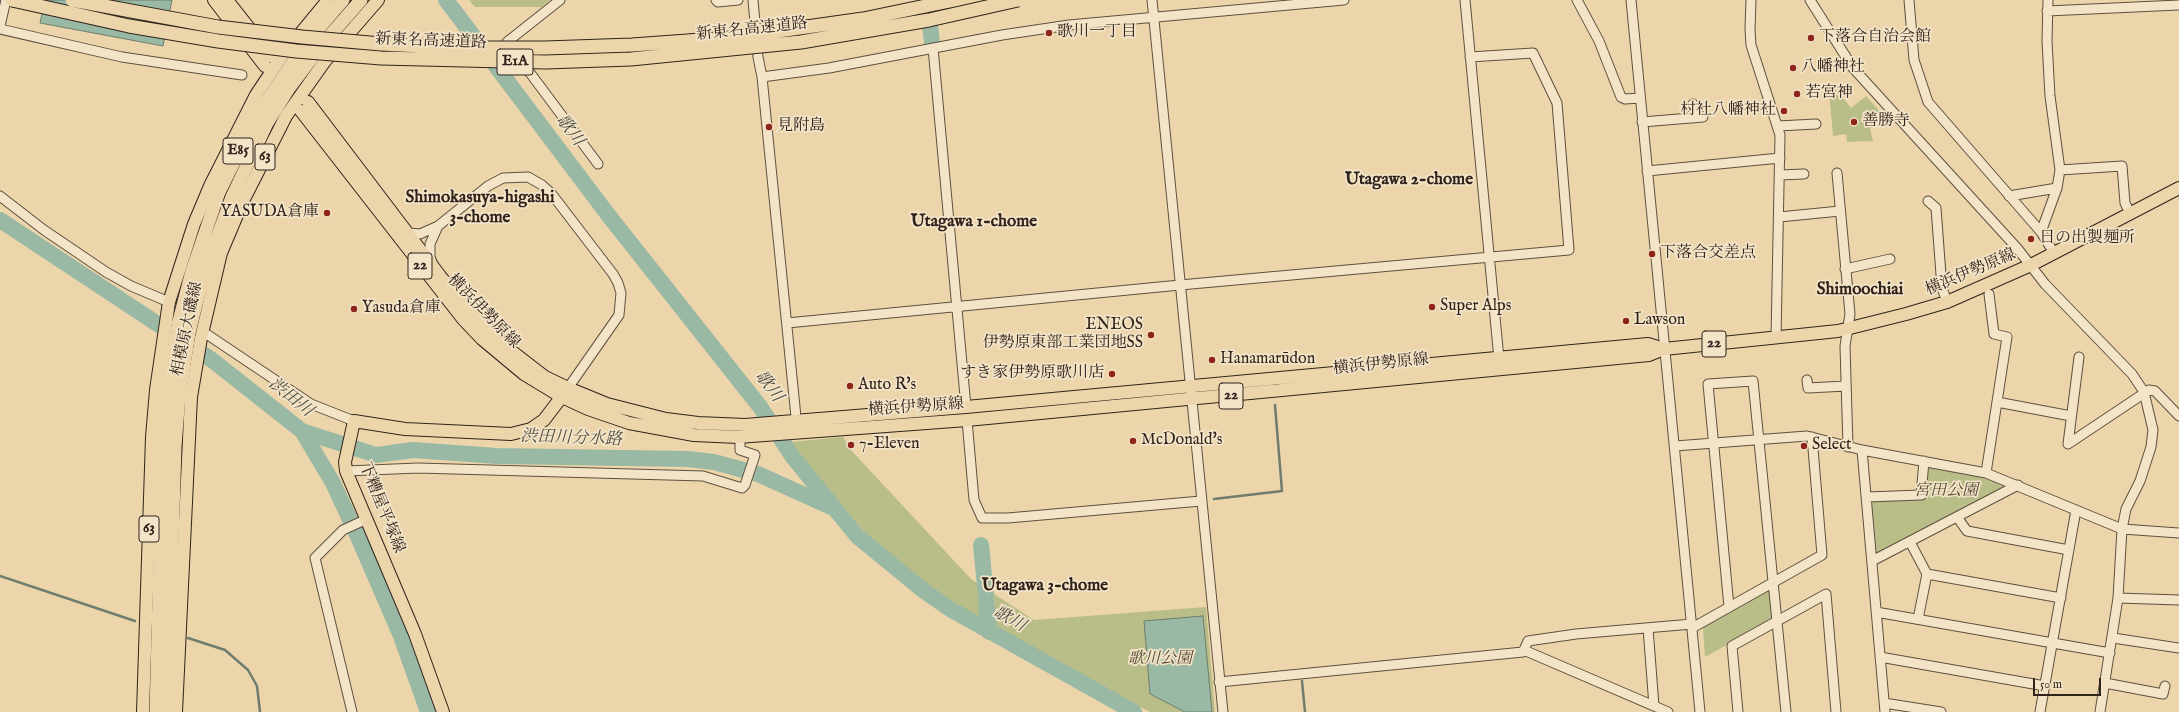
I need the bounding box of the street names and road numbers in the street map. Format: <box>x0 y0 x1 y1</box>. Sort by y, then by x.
street label: 新東名高速道路 <box>695 15 809 45</box>
street label: 新東名高速道路 <box>375 30 487 54</box>
road number: E1A <box>497 49 533 75</box>
road number: E85 <box>223 138 253 164</box>
road number: 63 <box>255 144 275 170</box>
street label: 横浜伊勢原線 <box>1923 245 2019 301</box>
road number: 22 <box>408 253 432 279</box>
street label: 横浜伊勢原線 <box>443 271 523 353</box>
street label: 相模原大磯線 <box>169 280 207 378</box>
road number: 22 <box>1702 331 1726 357</box>
street label: 横浜伊勢原線 <box>1332 350 1430 380</box>
road number: 22 <box>1219 383 1243 409</box>
street label: 横浜伊勢原線 <box>867 395 965 421</box>
street label: 下糟屋平塚線 <box>354 460 408 556</box>
road number: 63 <box>139 516 159 542</box>

